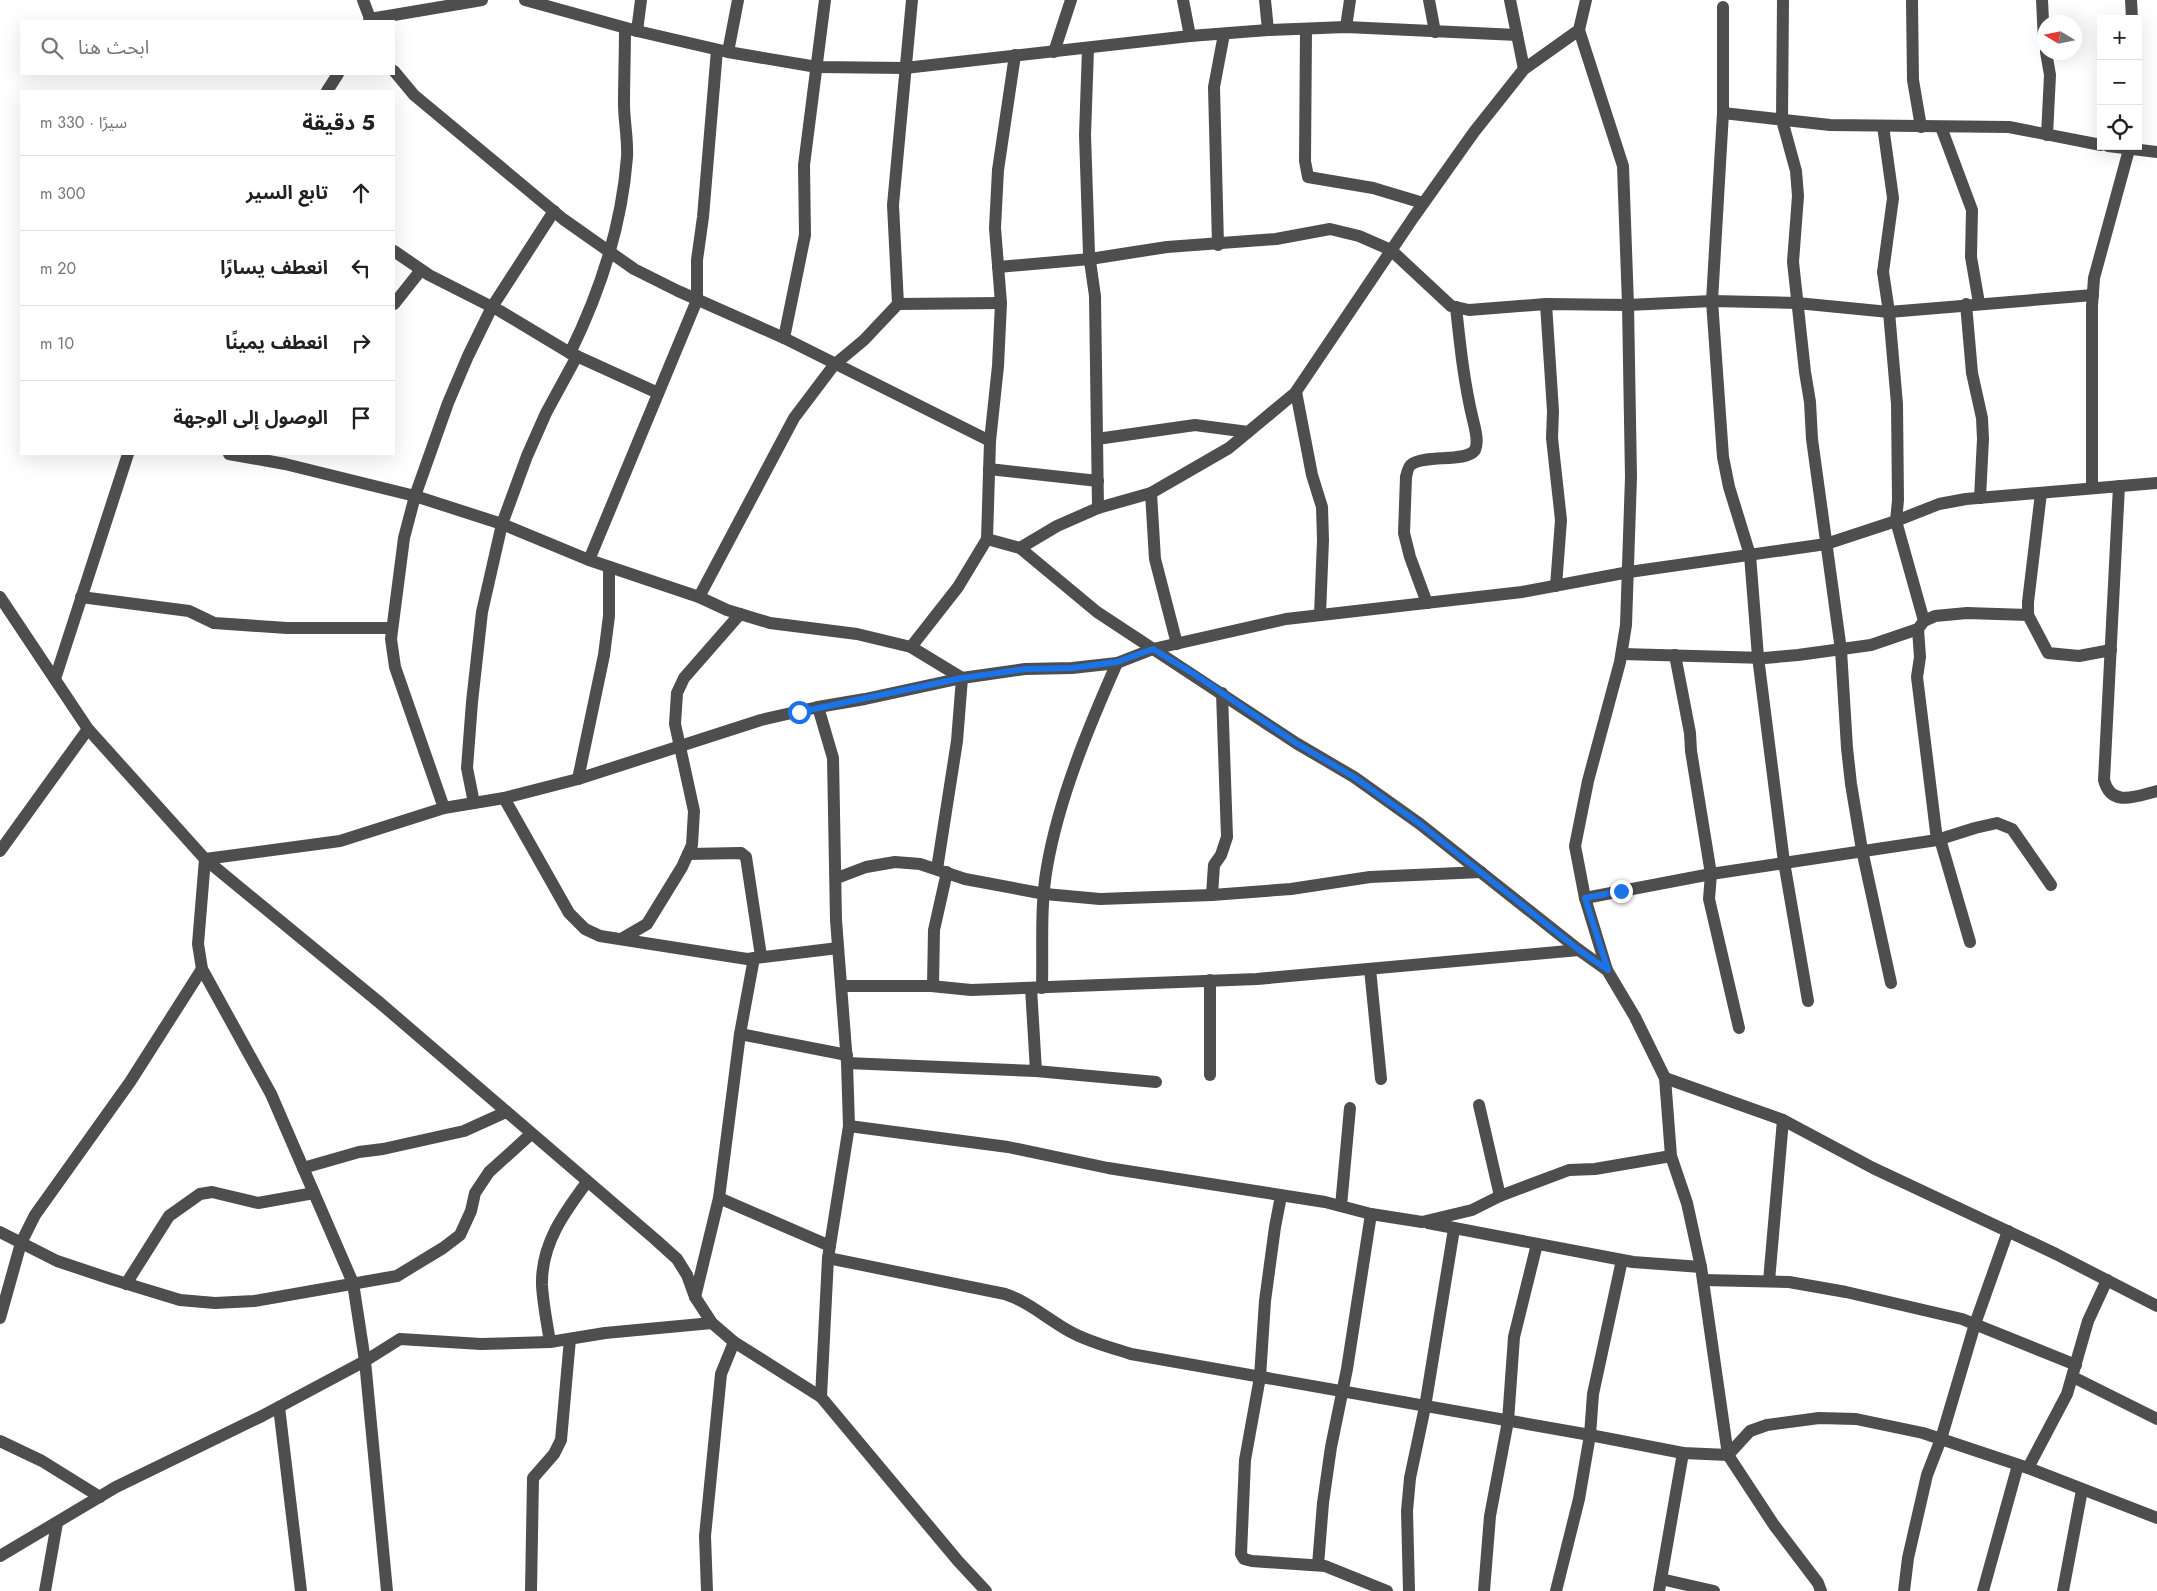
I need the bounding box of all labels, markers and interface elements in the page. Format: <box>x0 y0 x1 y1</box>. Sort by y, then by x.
north arrow <box>2037 15 2082 60</box>
map controls <box>2097 15 2142 150</box>
button: + <box>2097 15 2142 60</box>
search box <box>20 20 395 75</box>
icon: search <box>38 34 66 62</box>
text: ابحث هنا <box>78 34 149 61</box>
button: − <box>2097 60 2142 105</box>
button: locate <box>2097 105 2142 150</box>
text: 5 دقيقة <box>302 108 375 138</box>
text: سيرًا · 330 m <box>40 111 127 134</box>
text: تابع السير <box>246 179 328 206</box>
icon: ahead <box>347 179 375 207</box>
text: 300 m <box>40 182 85 205</box>
text: انعطف يسارًا <box>220 254 328 281</box>
icon: left <box>347 254 375 282</box>
text: 20 m <box>40 257 76 280</box>
text: انعطف يمينًا <box>225 329 328 356</box>
icon: right <box>347 329 375 357</box>
text: 10 m <box>40 332 74 355</box>
text: الوصول إلى الوجهة <box>173 404 328 431</box>
icon: arrive <box>347 404 375 432</box>
route start <box>788 701 811 724</box>
route end <box>1610 880 1633 903</box>

